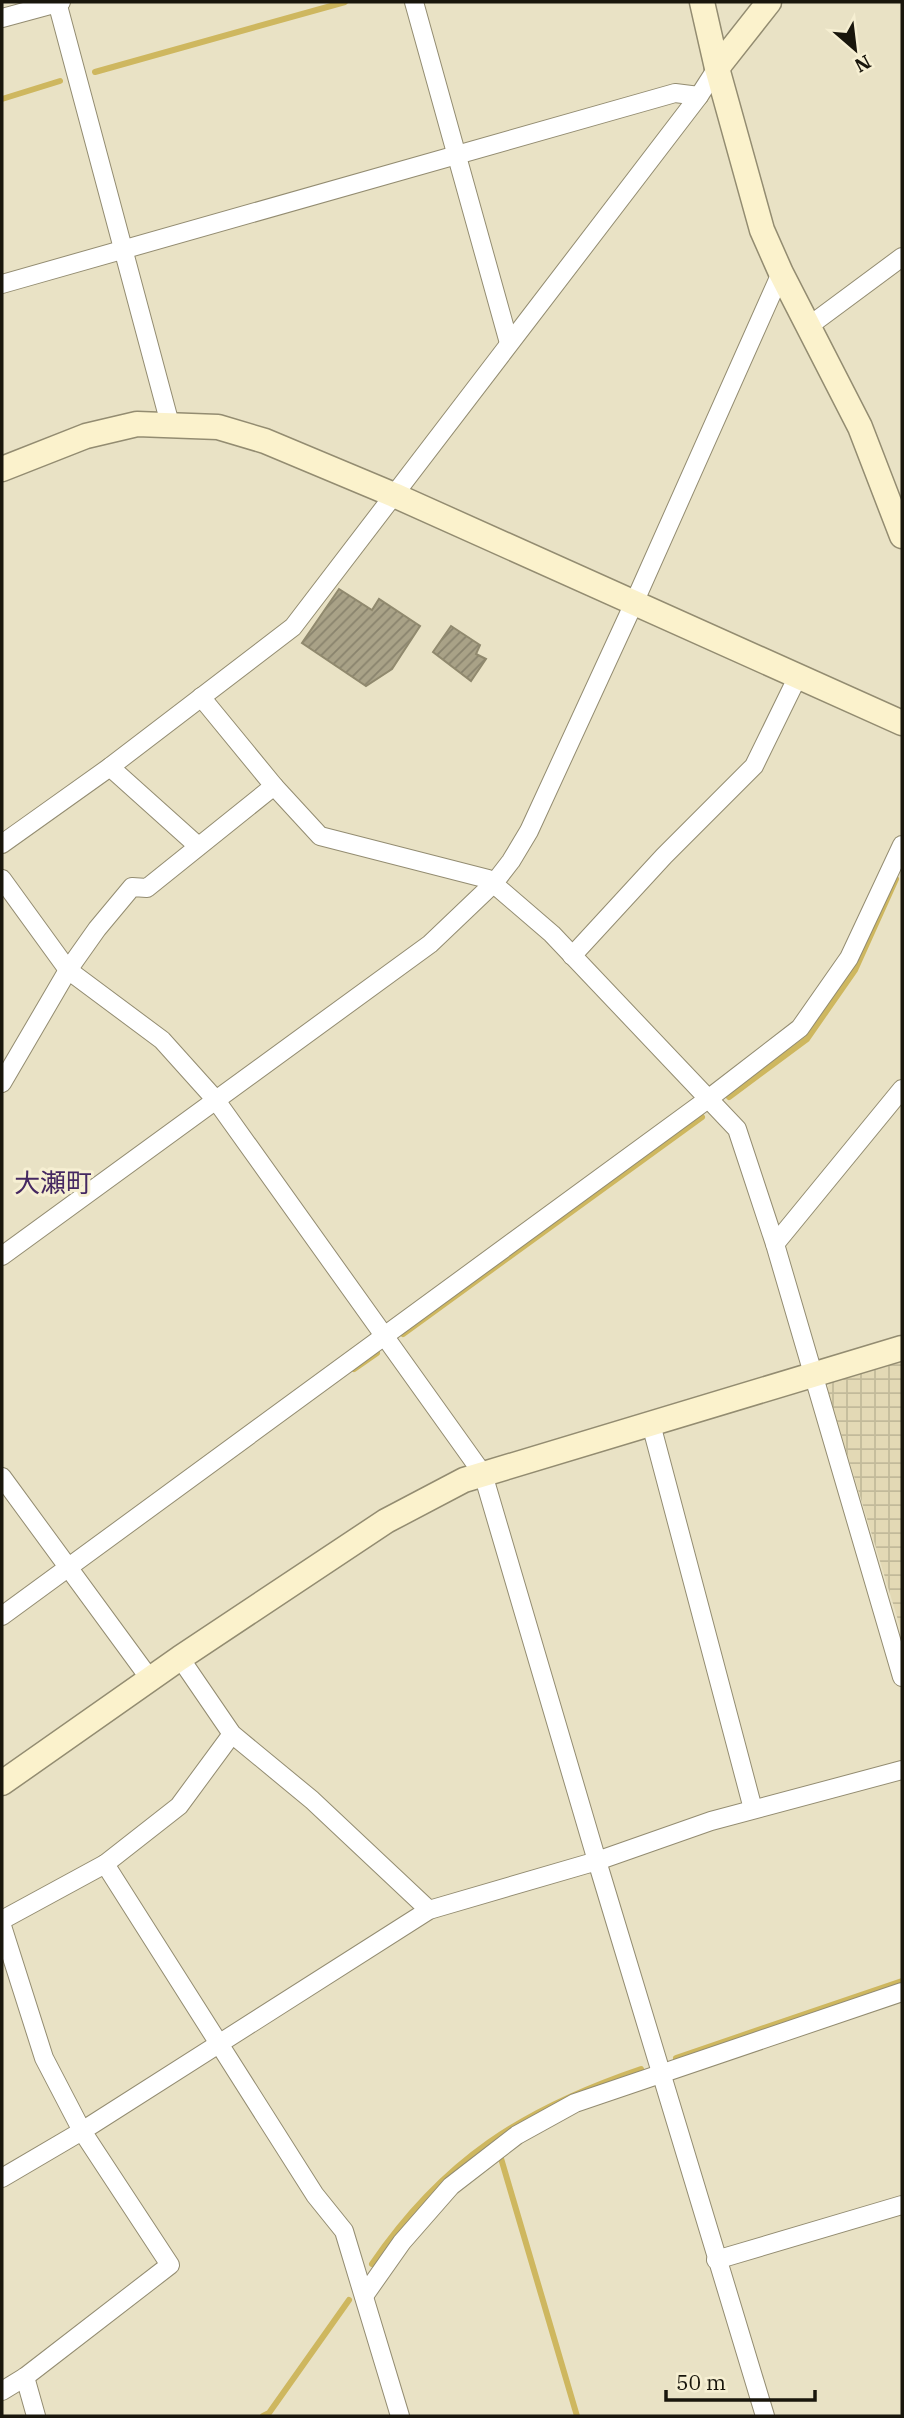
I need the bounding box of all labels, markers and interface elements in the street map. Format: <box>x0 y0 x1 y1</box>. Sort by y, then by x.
north arrow <box>820 14 890 84</box>
text: N <box>851 50 875 78</box>
district label: 大瀬町 <box>14 1165 92 1199</box>
scale bar <box>666 2358 815 2402</box>
text: 50 m <box>676 2368 726 2396</box>

